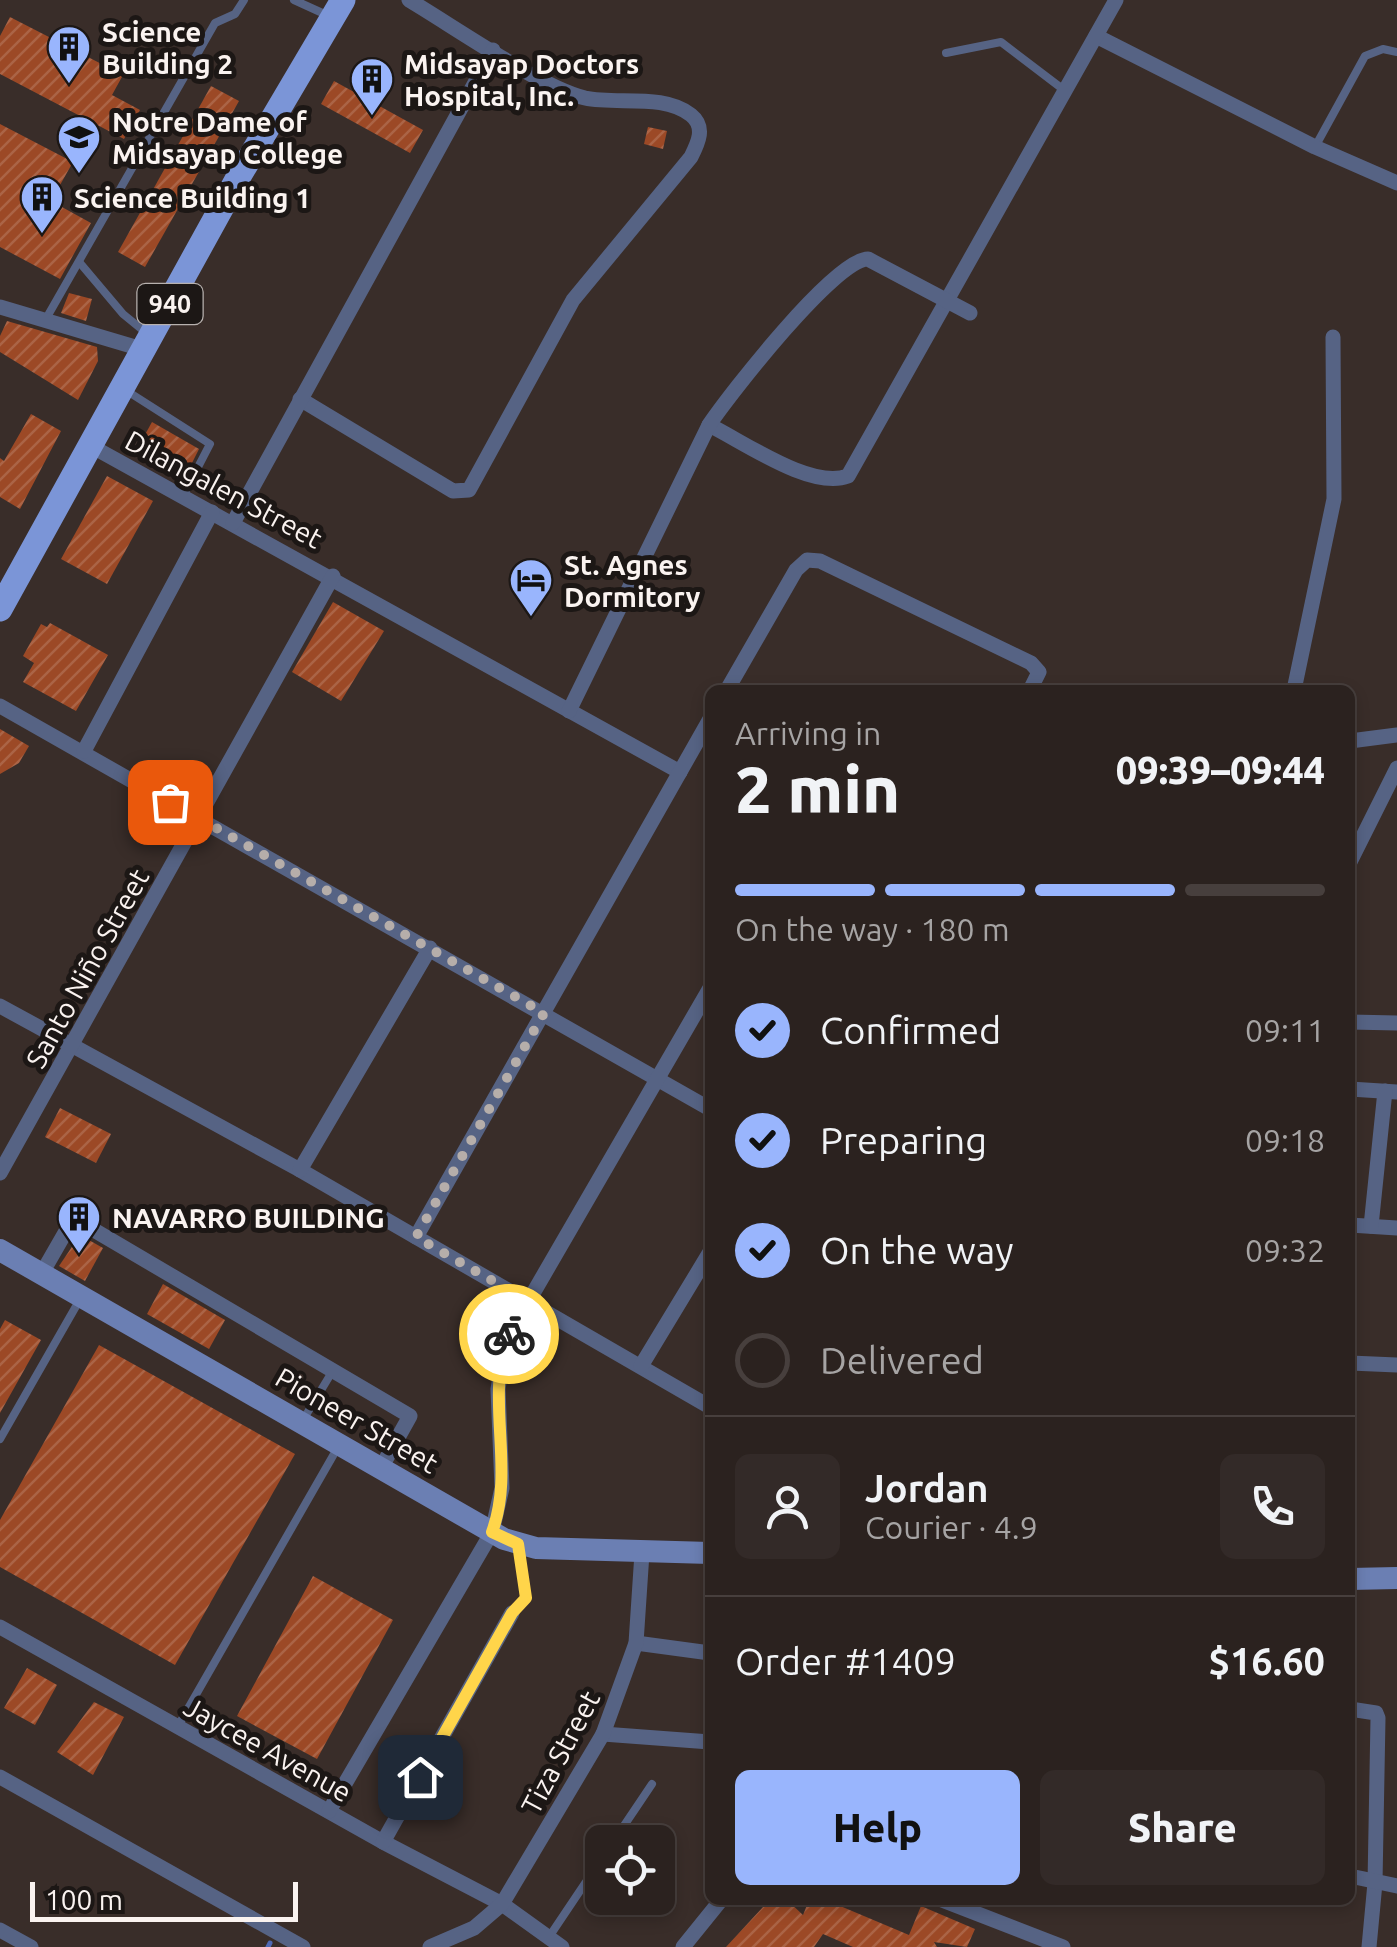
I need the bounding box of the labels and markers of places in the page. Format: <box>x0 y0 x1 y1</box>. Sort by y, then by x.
place label: Science Building 2 <box>102 16 233 79</box>
building icon: Science Building 2 <box>46 24 92 85</box>
place label: Midsayap Doctors Hospital, Inc. <box>404 48 639 111</box>
building icon: Midsayap Doctors Hospital, Inc. <box>349 56 395 117</box>
place label: Notre Dame of Midsayap College <box>112 106 343 169</box>
school or university icon: Notre Dame of Midsayap College <box>56 114 102 175</box>
building icon: Science Building 1 <box>19 174 65 235</box>
place label: Science Building 1 <box>74 182 311 213</box>
place label: St. Agnes Dormitory <box>564 549 700 612</box>
hotel icon: St. Agnes Dormitory <box>508 557 554 618</box>
pin <box>128 760 213 845</box>
building icon: NAVARRO BUILDING <box>56 1194 102 1255</box>
place label: NAVARRO BUILDING <box>112 1202 385 1233</box>
pin <box>378 1735 463 1820</box>

